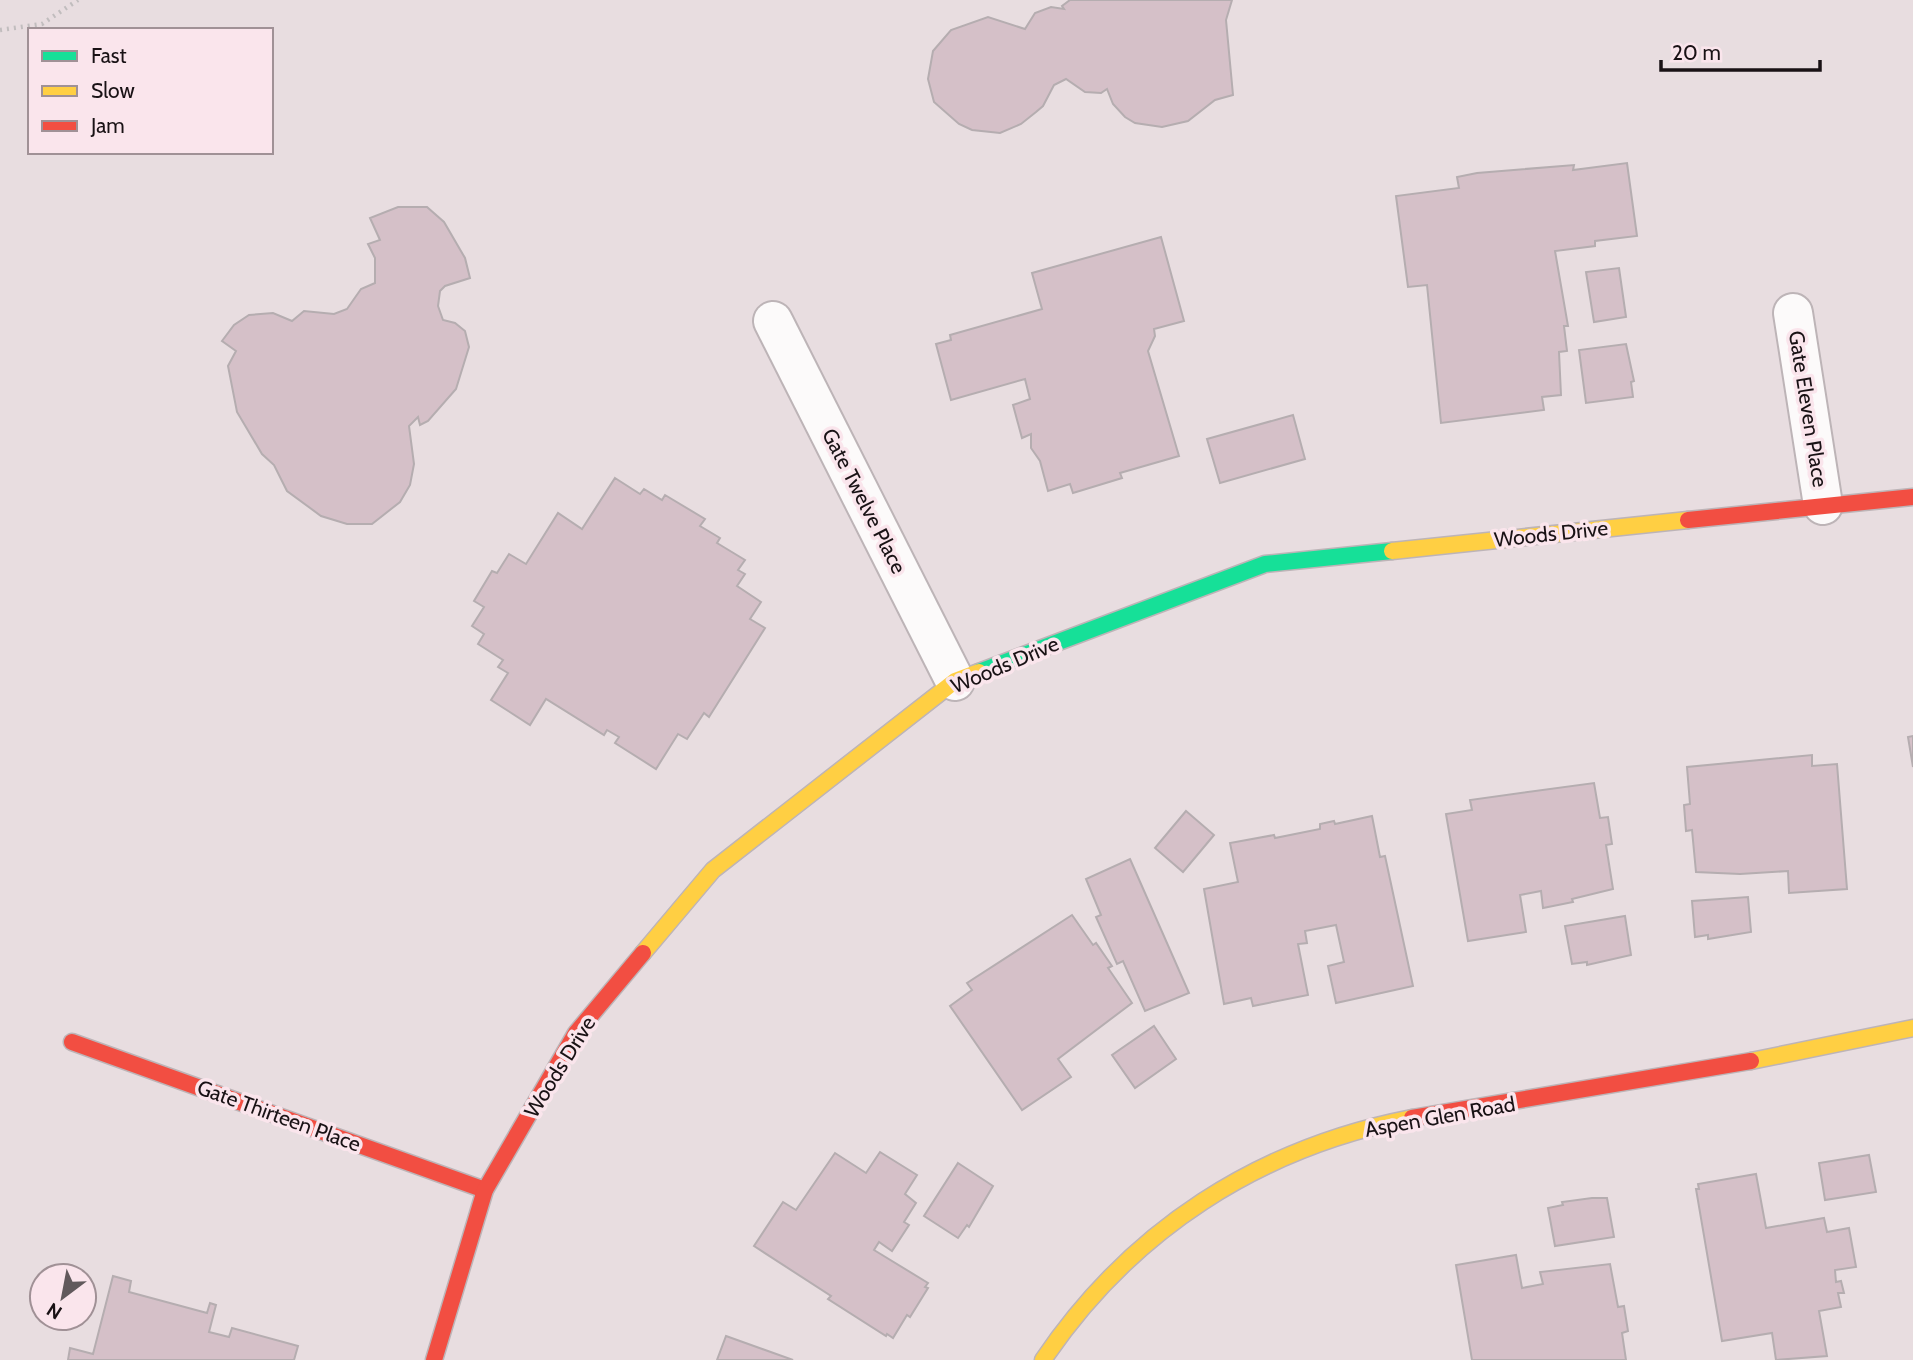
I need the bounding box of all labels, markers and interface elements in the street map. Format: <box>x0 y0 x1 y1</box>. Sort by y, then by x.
legend <box>28 28 273 154</box>
scale bar <box>1661 28 1820 72</box>
text: 20 m <box>1672 40 1721 65</box>
text: Fast <box>91 43 127 68</box>
text: Slow <box>91 78 135 103</box>
text: Jam <box>90 113 125 138</box>
street label: Gate Eleven Place <box>1784 329 1833 489</box>
street label: Gate Twelve Place <box>817 424 912 578</box>
street label: Woods Drive <box>1493 515 1609 552</box>
street label: Woods Drive <box>947 631 1063 698</box>
street label: Woods Drive <box>519 1011 601 1122</box>
street label: Gate Thirteen Place <box>194 1074 365 1157</box>
street label: Aspen Glen Road <box>1363 1091 1517 1142</box>
north arrow <box>28 1262 98 1332</box>
text: N <box>42 1298 66 1324</box>

